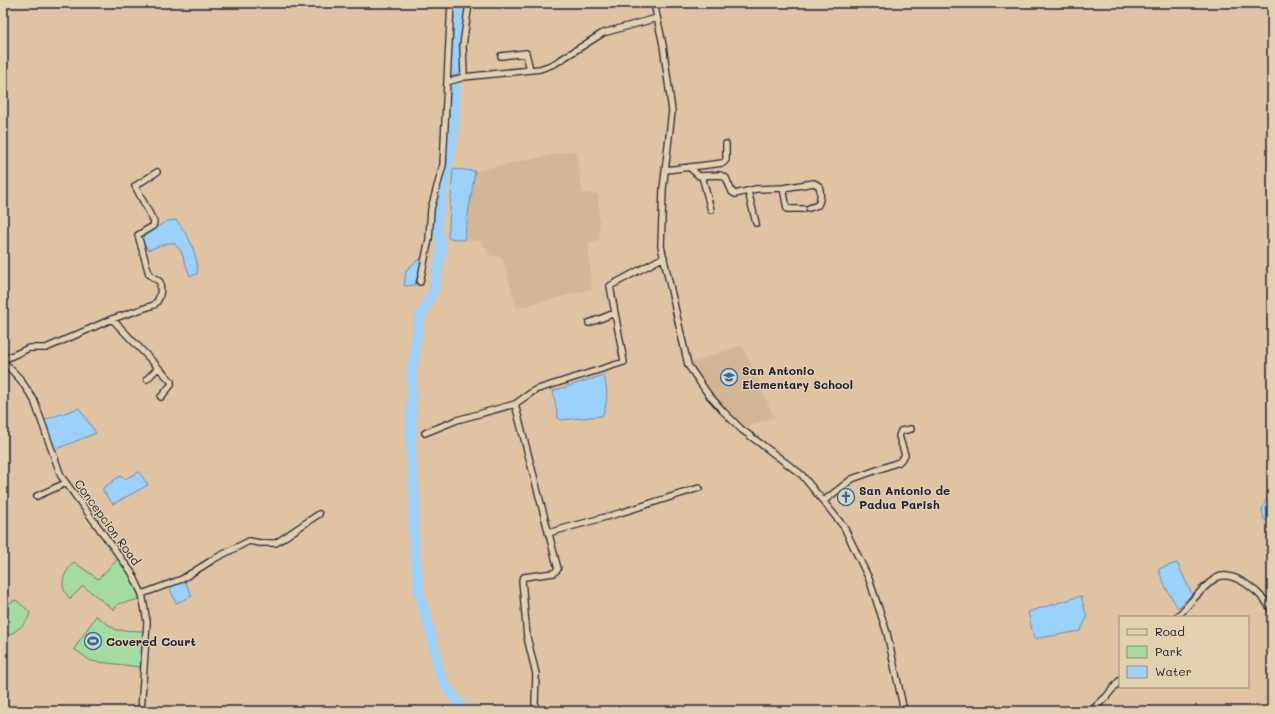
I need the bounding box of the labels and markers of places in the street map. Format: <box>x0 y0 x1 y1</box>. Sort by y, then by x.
place label: San Antonio Elementary School <box>742 362 853 392</box>
school or university icon: San Antonio Elementary School <box>719 367 739 387</box>
place label: San Antonio de Padua Parish <box>859 482 950 512</box>
church icon: San Antonio de Padua Parish <box>836 487 856 507</box>
sports icon: Covered Court <box>83 631 103 651</box>
place label: Covered Court <box>106 633 196 649</box>

